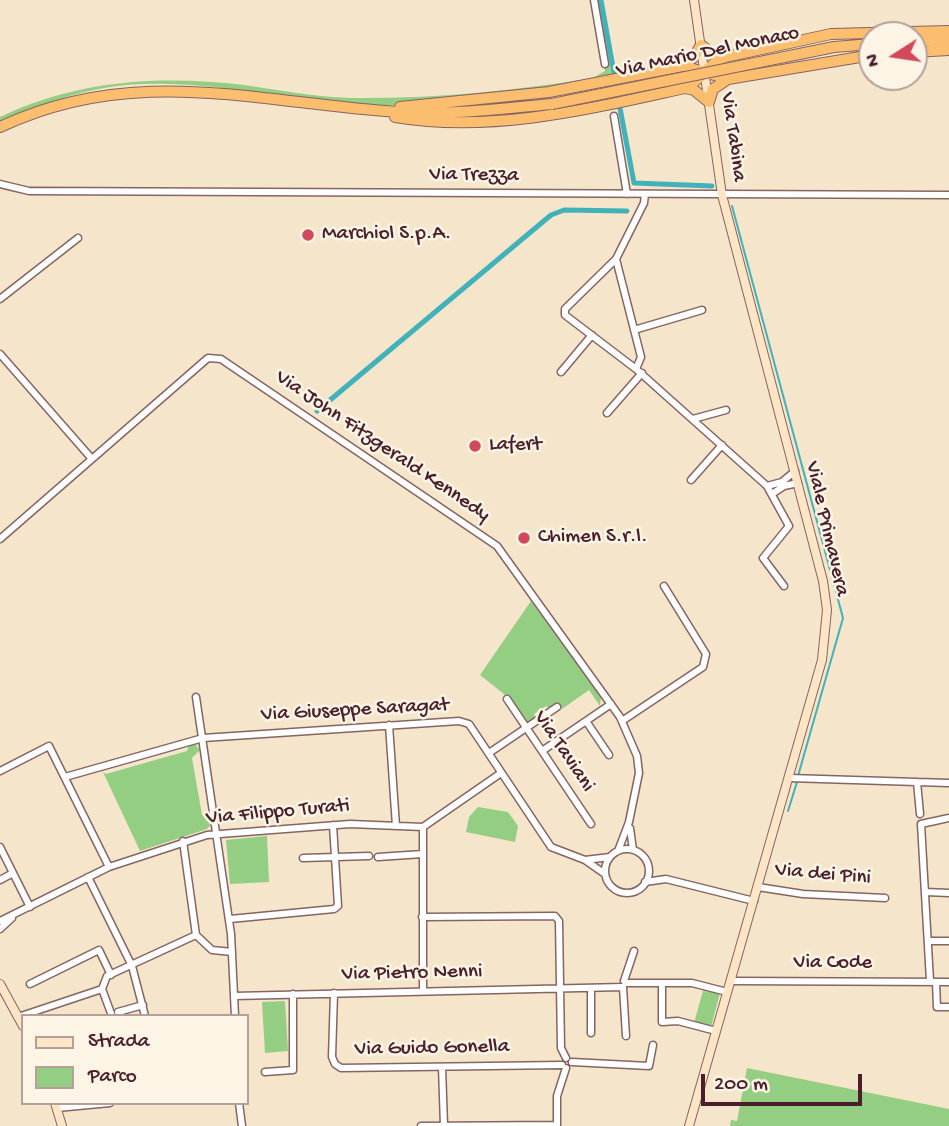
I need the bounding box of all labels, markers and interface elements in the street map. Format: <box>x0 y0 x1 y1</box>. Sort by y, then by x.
street label: Via Mario Del Monaco <box>614 21 802 85</box>
north arrow <box>858 21 928 91</box>
text: N <box>861 52 886 69</box>
street label: Via Tabina <box>713 91 751 183</box>
street label: Via Trezza <box>429 163 519 189</box>
place label: Marchiol S.p.A. <box>322 222 451 248</box>
marker: Marchiol S.p.A. <box>300 227 316 243</box>
street label: Via John Fitzgerald Kennedy <box>270 366 494 528</box>
place label: Lafert <box>489 433 542 459</box>
marker: Lafert <box>467 438 483 454</box>
street label: Viale Primavera <box>798 459 854 599</box>
place label: Chimen S.r.l. <box>538 525 647 551</box>
marker: Chimen S.r.l. <box>516 530 532 546</box>
street label: Via Giuseppe Saragat <box>260 693 450 729</box>
street label: Via Taviani <box>527 707 599 797</box>
street label: Via Filippo Turati <box>205 794 351 832</box>
street label: Via dei Pini <box>774 858 872 892</box>
street label: Via Code <box>794 951 872 977</box>
street label: Via Pietro Nenni <box>341 960 483 988</box>
legend <box>21 1014 248 1105</box>
text: Strada <box>88 1030 149 1055</box>
street label: Via Guido Gonella <box>355 1035 509 1063</box>
scale bar <box>704 1060 865 1104</box>
text: Parco <box>88 1065 137 1090</box>
text: 200 m <box>714 1073 768 1098</box>

